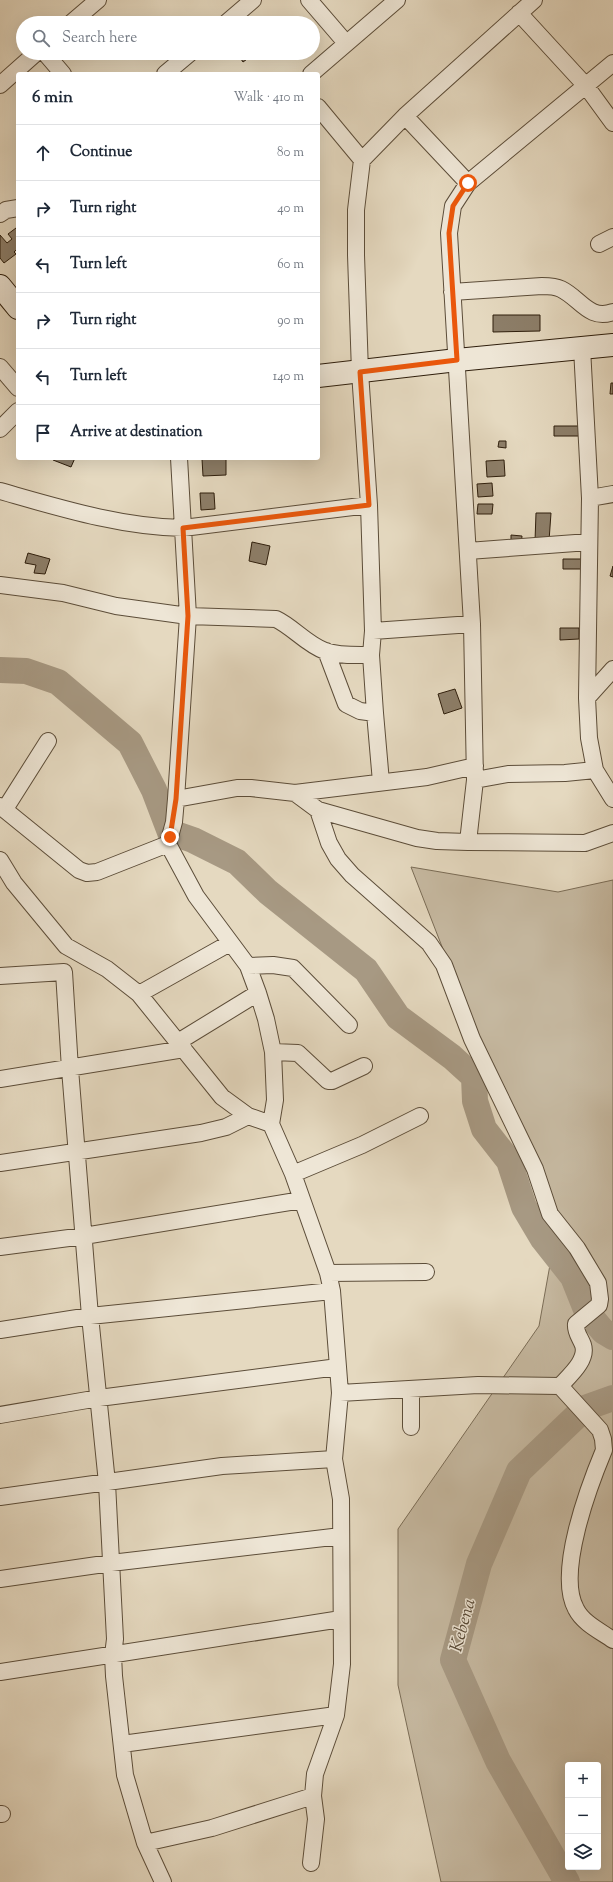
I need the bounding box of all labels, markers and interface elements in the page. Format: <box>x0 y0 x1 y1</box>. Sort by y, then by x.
search box <box>16 16 320 60</box>
icon: search <box>30 27 52 49</box>
text: Search here <box>62 28 137 49</box>
text: 6 min <box>32 86 73 110</box>
text: Walk · 410 m <box>233 89 304 107</box>
icon: ahead <box>32 142 54 164</box>
text: Continue <box>70 142 132 163</box>
text: 80 m <box>277 144 304 162</box>
route start <box>459 174 477 192</box>
icon: right <box>32 198 54 220</box>
text: Turn right <box>70 198 136 219</box>
text: 40 m <box>277 200 304 218</box>
icon: left <box>32 254 54 276</box>
text: Turn left <box>70 254 127 275</box>
text: 60 m <box>277 256 304 274</box>
icon: right <box>32 310 54 332</box>
text: Turn right <box>70 310 136 331</box>
text: 90 m <box>277 312 304 330</box>
icon: left <box>32 366 54 388</box>
text: Turn left <box>70 366 127 387</box>
text: 140 m <box>273 368 304 386</box>
icon: arrive <box>32 422 54 444</box>
text: Arrive at destination <box>70 422 203 443</box>
route end <box>161 828 179 846</box>
water label: Kebena <box>444 1596 484 1655</box>
map controls <box>565 1762 601 1870</box>
button: + <box>565 1762 601 1798</box>
button: − <box>565 1798 601 1834</box>
button: layers <box>565 1834 601 1870</box>

